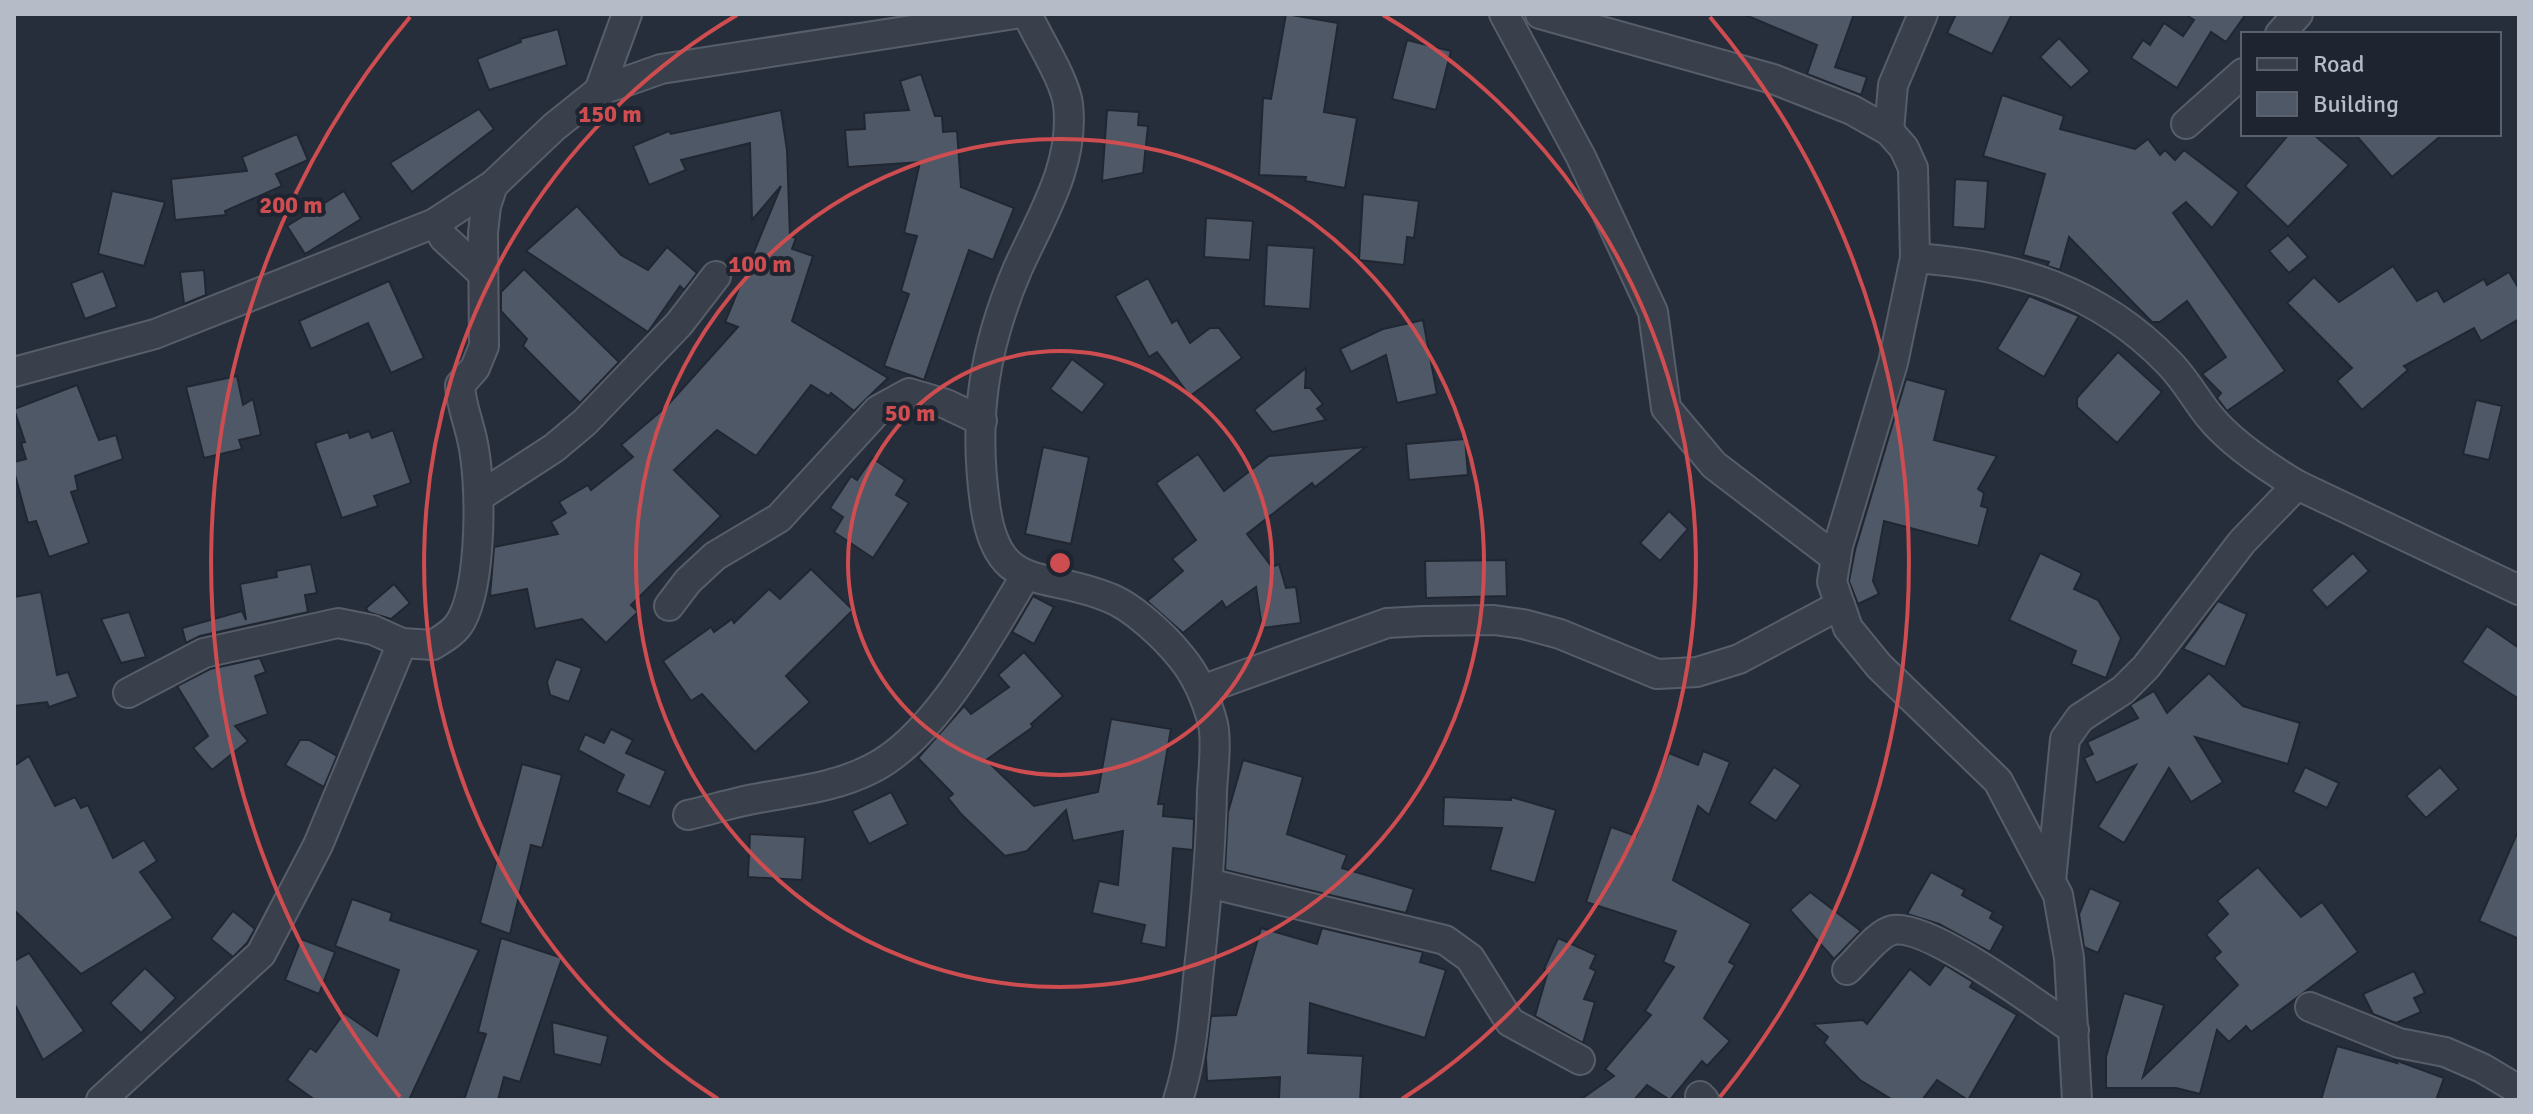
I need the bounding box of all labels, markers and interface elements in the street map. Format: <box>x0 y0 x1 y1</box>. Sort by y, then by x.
legend <box>2241 32 2501 136</box>
text: Road <box>2313 49 2364 79</box>
text: Building <box>2313 89 2399 119</box>
text: 150 m <box>578 99 642 129</box>
text: 200 m <box>259 190 323 220</box>
text: 100 m <box>728 249 792 279</box>
text: 50 m <box>885 398 935 428</box>
centre of rings <box>1046 549 1074 577</box>

